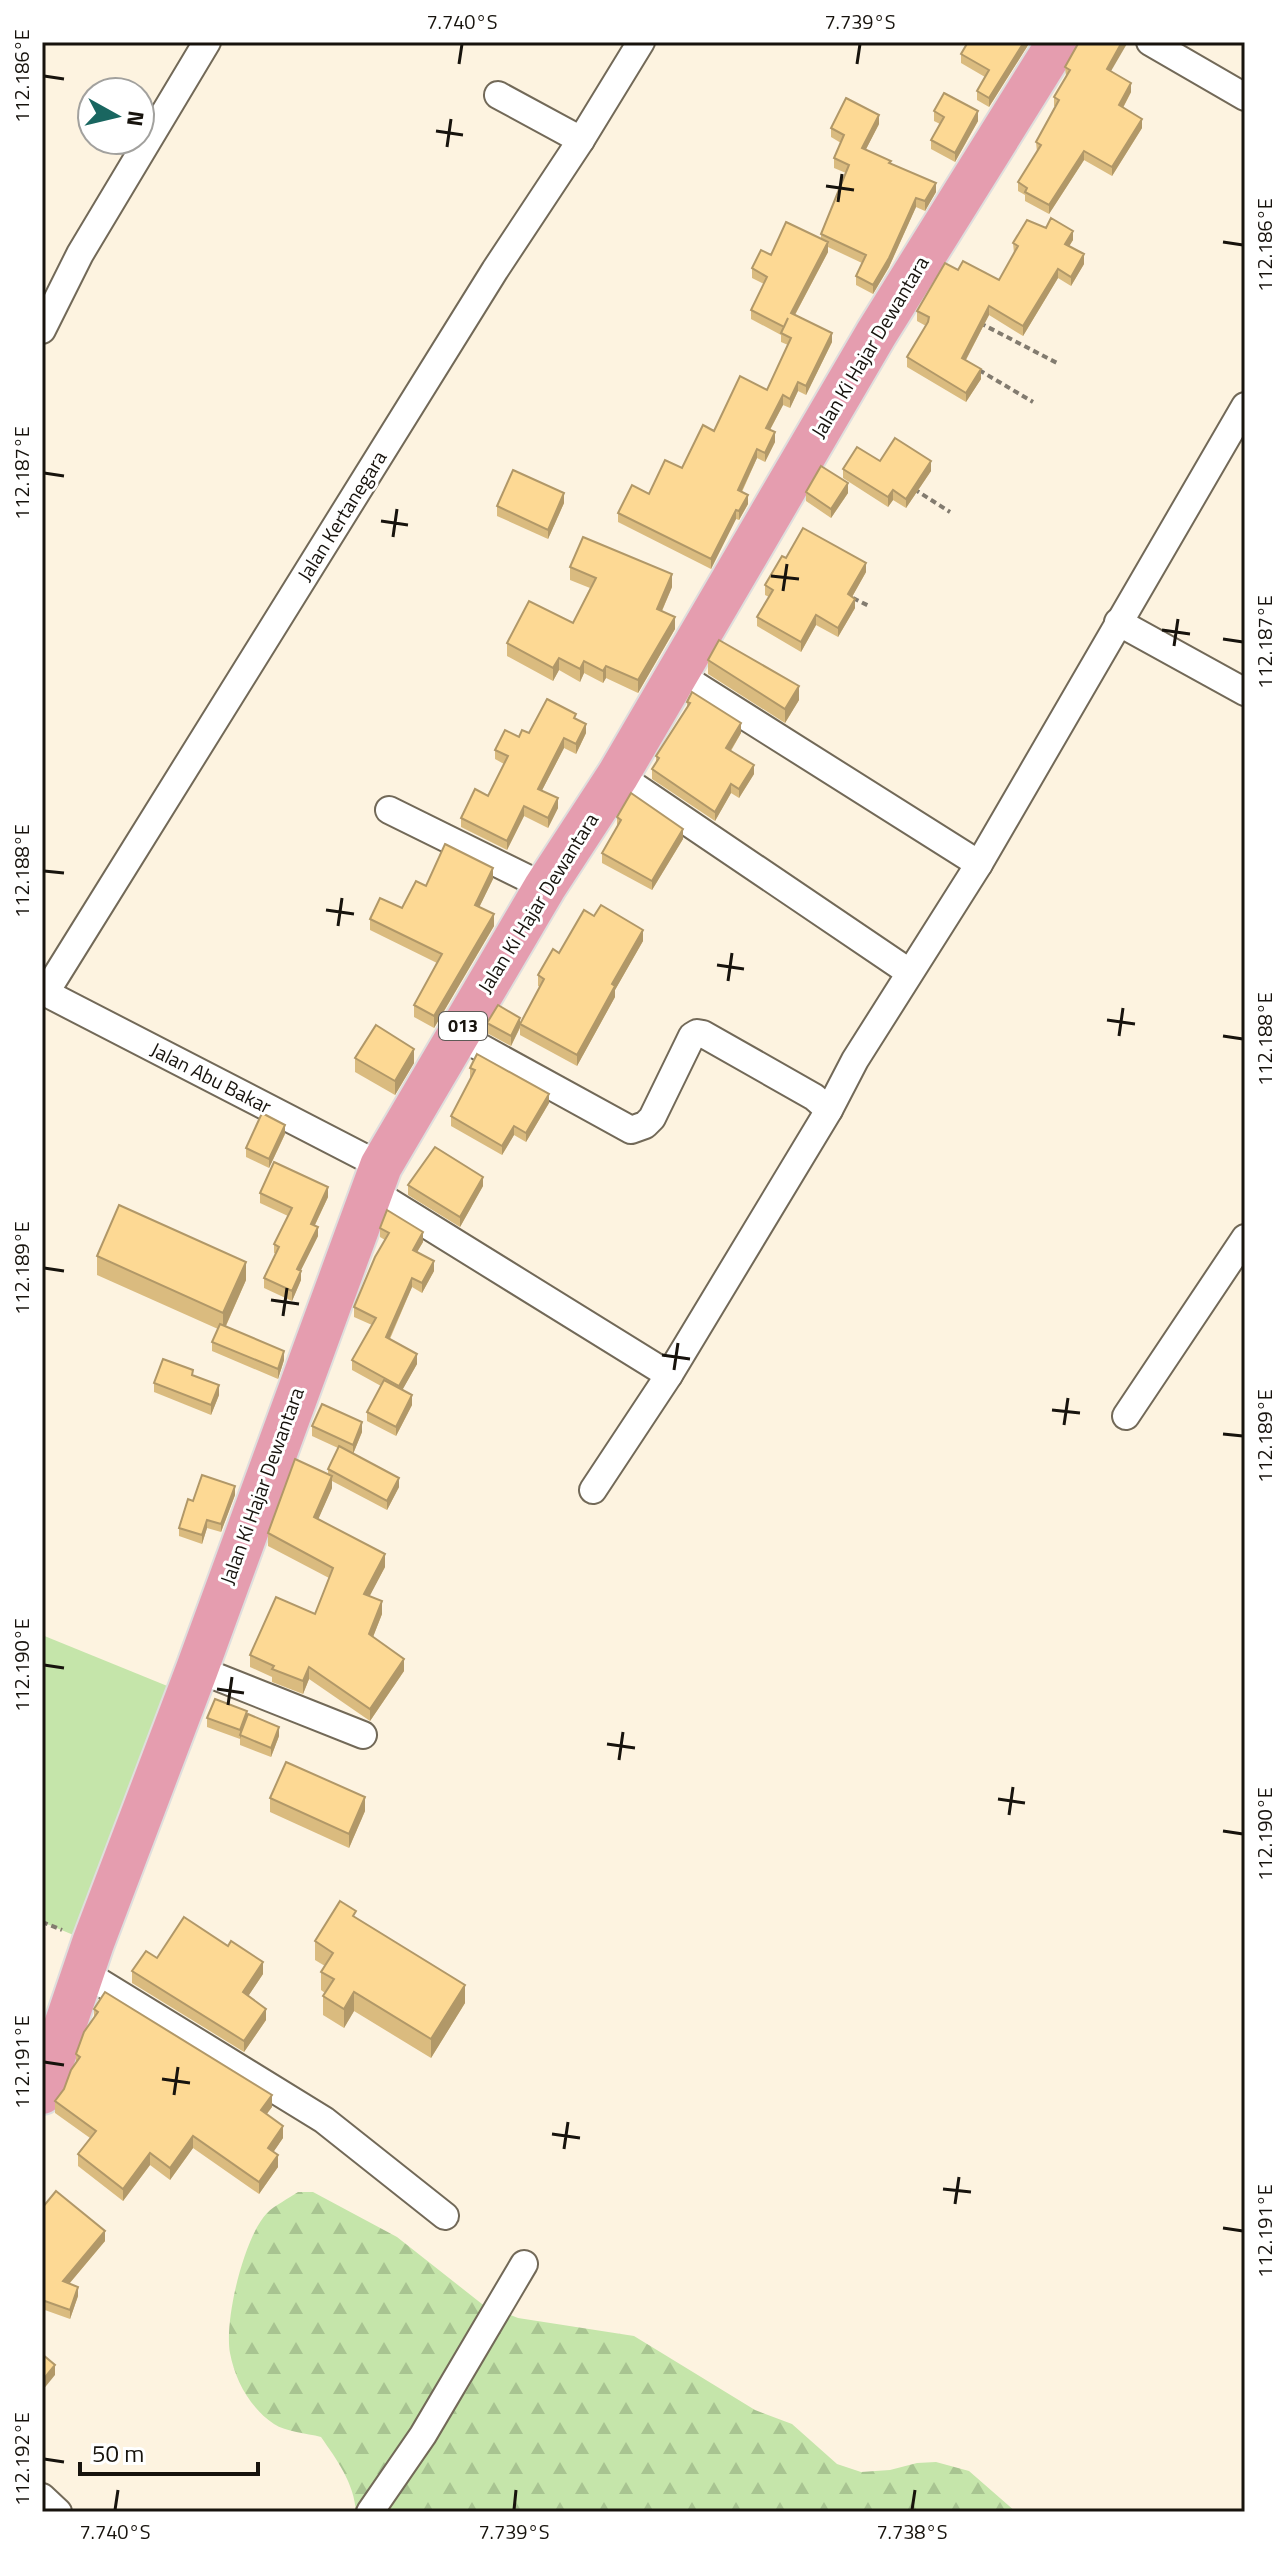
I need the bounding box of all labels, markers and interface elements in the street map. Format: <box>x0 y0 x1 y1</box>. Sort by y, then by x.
text: 7.740°S <box>426 6 498 37</box>
text: 7.739°S <box>824 6 896 37</box>
text: 112.186°E <box>6 29 37 123</box>
north arrow <box>76 76 156 156</box>
text: N <box>118 109 154 129</box>
text: 112.186°E <box>1249 198 1280 292</box>
street label: Jalan Ki Hajar Dewantara <box>803 250 936 444</box>
text: 112.187°E <box>6 426 37 520</box>
street label: Jalan Kertanegara <box>289 444 394 587</box>
text: 112.187°E <box>1249 595 1280 689</box>
street label: Jalan Ki Hajar Dewantara <box>469 806 606 999</box>
text: 112.188°E <box>6 824 37 918</box>
text: 112.188°E <box>1249 992 1280 1086</box>
road number: 013 <box>439 1012 487 1040</box>
street label: Jalan Abu Bakar <box>145 1034 277 1121</box>
text: 112.189°E <box>6 1221 37 1315</box>
street label: Jalan Ki Hajar Dewantara <box>211 1383 312 1589</box>
text: 112.189°E <box>1249 1389 1280 1483</box>
text: 112.190°E <box>6 1618 37 1712</box>
text: 112.190°E <box>1249 1787 1280 1881</box>
text: 112.191°E <box>6 2015 37 2109</box>
text: 112.191°E <box>1249 2184 1280 2278</box>
text: 112.192°E <box>6 2412 37 2506</box>
scale bar <box>80 2426 258 2476</box>
text: 50 m <box>92 2435 144 2471</box>
text: 7.740°S <box>79 2516 151 2547</box>
text: 7.739°S <box>478 2516 550 2547</box>
text: 7.738°S <box>876 2516 948 2547</box>

